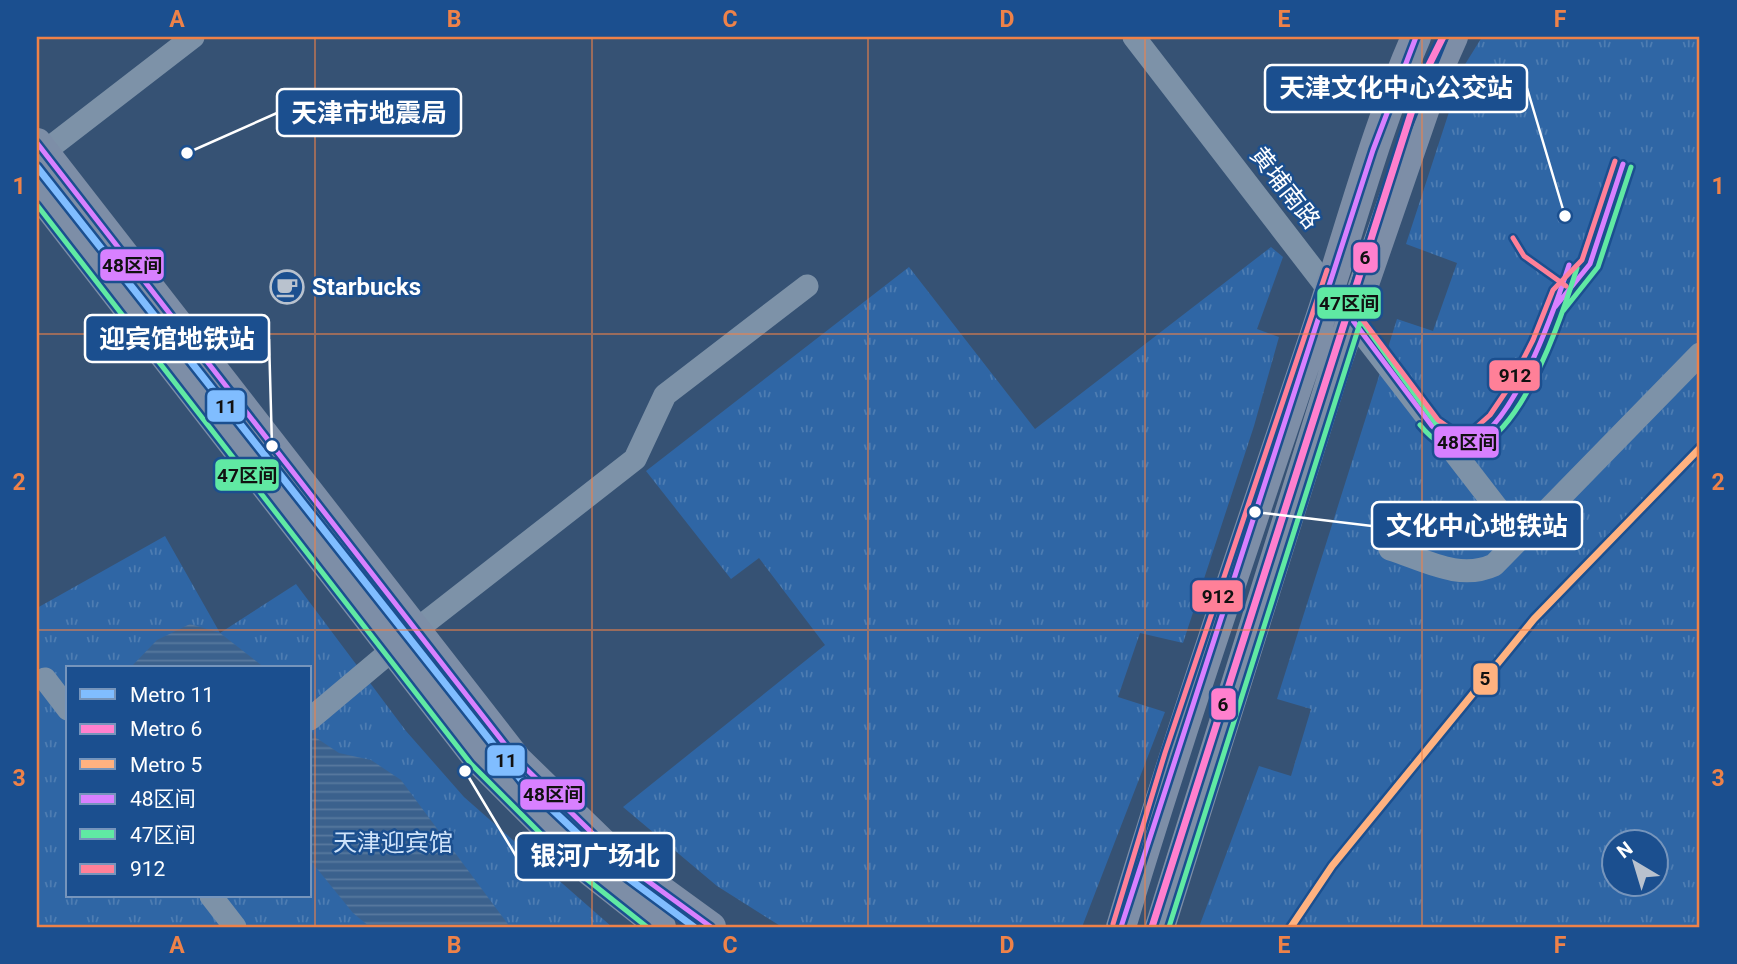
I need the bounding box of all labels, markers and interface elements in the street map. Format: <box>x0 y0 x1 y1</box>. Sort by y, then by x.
text: A <box>169 6 185 33</box>
text: B <box>447 6 461 33</box>
text: C <box>722 6 738 33</box>
text: D <box>1000 6 1014 33</box>
text: E <box>1278 6 1291 33</box>
text: F <box>1554 6 1567 33</box>
callout: 天津文化中心公交站 <box>1265 65 1527 112</box>
text: 天津文化中心公交站 <box>1279 73 1513 103</box>
callout: 天津市地震局 <box>277 89 461 136</box>
text: 天津市地震局 <box>291 98 447 128</box>
street label: 黄埔南路 <box>1244 142 1326 234</box>
text: 1 <box>12 173 26 200</box>
text: 1 <box>1711 173 1725 200</box>
line badge: 6 <box>1352 241 1379 274</box>
text: 6 <box>1360 246 1371 269</box>
line badge: 48区间 <box>99 248 165 282</box>
text: 48区间 <box>102 254 162 277</box>
cafe icon: Starbucks <box>268 268 306 306</box>
place label: Starbucks <box>312 273 421 301</box>
line badge: 47区间 <box>1316 286 1382 320</box>
text: 47区间 <box>1319 292 1379 315</box>
callout: 迎宾馆地铁站 <box>85 315 269 362</box>
text: 迎宾馆地铁站 <box>99 324 255 354</box>
line badge: 912 <box>1488 359 1541 392</box>
text: 912 <box>1499 364 1531 387</box>
line badge: 11 <box>206 389 246 423</box>
text: 11 <box>215 395 237 418</box>
line badge: 48区间 <box>1433 425 1500 459</box>
text: 48区间 <box>1437 431 1497 454</box>
line badge: 47区间 <box>214 458 280 492</box>
text: 47区间 <box>217 464 277 487</box>
text: 2 <box>12 469 26 496</box>
text: 2 <box>1711 469 1725 496</box>
callout: 文化中心地铁站 <box>1372 502 1582 549</box>
text: 文化中心地铁站 <box>1386 511 1568 541</box>
line badge: 912 <box>1191 579 1244 613</box>
text: 912 <box>1202 585 1234 608</box>
line badge: 5 <box>1472 662 1499 696</box>
legend <box>66 666 312 898</box>
text: 5 <box>1480 667 1491 690</box>
text: Metro 11 <box>130 683 214 707</box>
line badge: 6 <box>1210 687 1237 721</box>
text: 6 <box>1218 693 1229 716</box>
text: Metro 6 <box>130 717 202 741</box>
line badge: 11 <box>486 744 526 777</box>
text: 11 <box>495 749 517 772</box>
text: Metro 5 <box>130 753 202 777</box>
text: 3 <box>12 765 26 792</box>
text: 3 <box>1711 765 1725 792</box>
line badge: 48区间 <box>519 778 586 811</box>
text: 48区间 <box>523 783 583 806</box>
text: 48区间 <box>130 787 196 811</box>
text: 47区间 <box>130 823 196 847</box>
north arrow <box>1600 828 1670 898</box>
park label: 天津迎宾馆 <box>333 829 453 857</box>
callout: 银河广场北 <box>516 833 674 880</box>
text: N <box>1612 837 1637 863</box>
text: 银河广场北 <box>530 841 660 871</box>
text: 912 <box>130 857 166 881</box>
text: A <box>169 932 185 959</box>
text: B <box>447 932 461 959</box>
text: C <box>722 932 738 959</box>
text: D <box>1000 932 1014 959</box>
text: E <box>1278 932 1291 959</box>
text: F <box>1554 932 1567 959</box>

